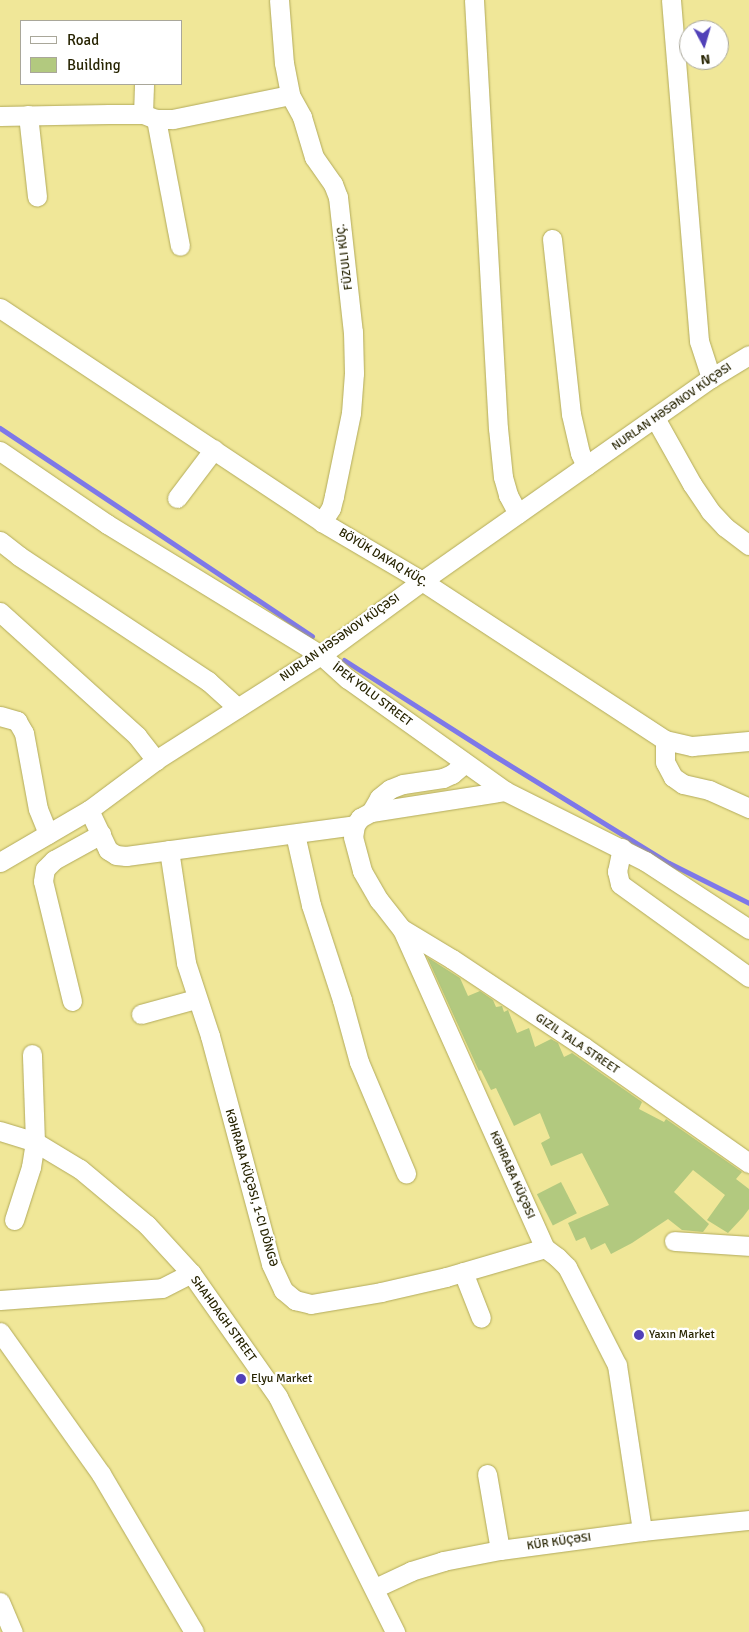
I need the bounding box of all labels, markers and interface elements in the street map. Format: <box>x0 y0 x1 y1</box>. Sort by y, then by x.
legend <box>20 20 182 85</box>
north arrow <box>679 20 729 70</box>
text: Road <box>67 31 99 49</box>
text: N <box>700 50 711 68</box>
text: Building <box>67 56 121 74</box>
street label: FÜZULI KÜÇ. <box>334 223 356 291</box>
street label: NURLAN HƏSƏNOV KÜÇƏSI <box>609 360 735 454</box>
street label: BÖYÜK DAYAQ KÜÇ. <box>336 526 430 590</box>
street label: NURLAN HƏSƏNOV KÜÇƏSI <box>277 591 403 685</box>
street label: İPEK YOLU STREET <box>329 660 415 730</box>
street label: GIZIL TALA STREET <box>532 1011 622 1077</box>
street label: KƏHRABA KÜÇƏSI, 1-CI DÖNGƏ <box>222 1108 280 1268</box>
street label: KƏHRABA KÜÇƏSI <box>486 1129 538 1221</box>
street label: SHAHDAGH STREET <box>187 1273 259 1365</box>
place label: Yaxın Market <box>649 1328 715 1342</box>
marker: Yaxın Market <box>633 1329 645 1341</box>
place label: Elyu Market <box>251 1372 312 1386</box>
marker: Elyu Market <box>235 1373 247 1385</box>
street label: KÜR KÜÇƏSI <box>526 1530 592 1554</box>

